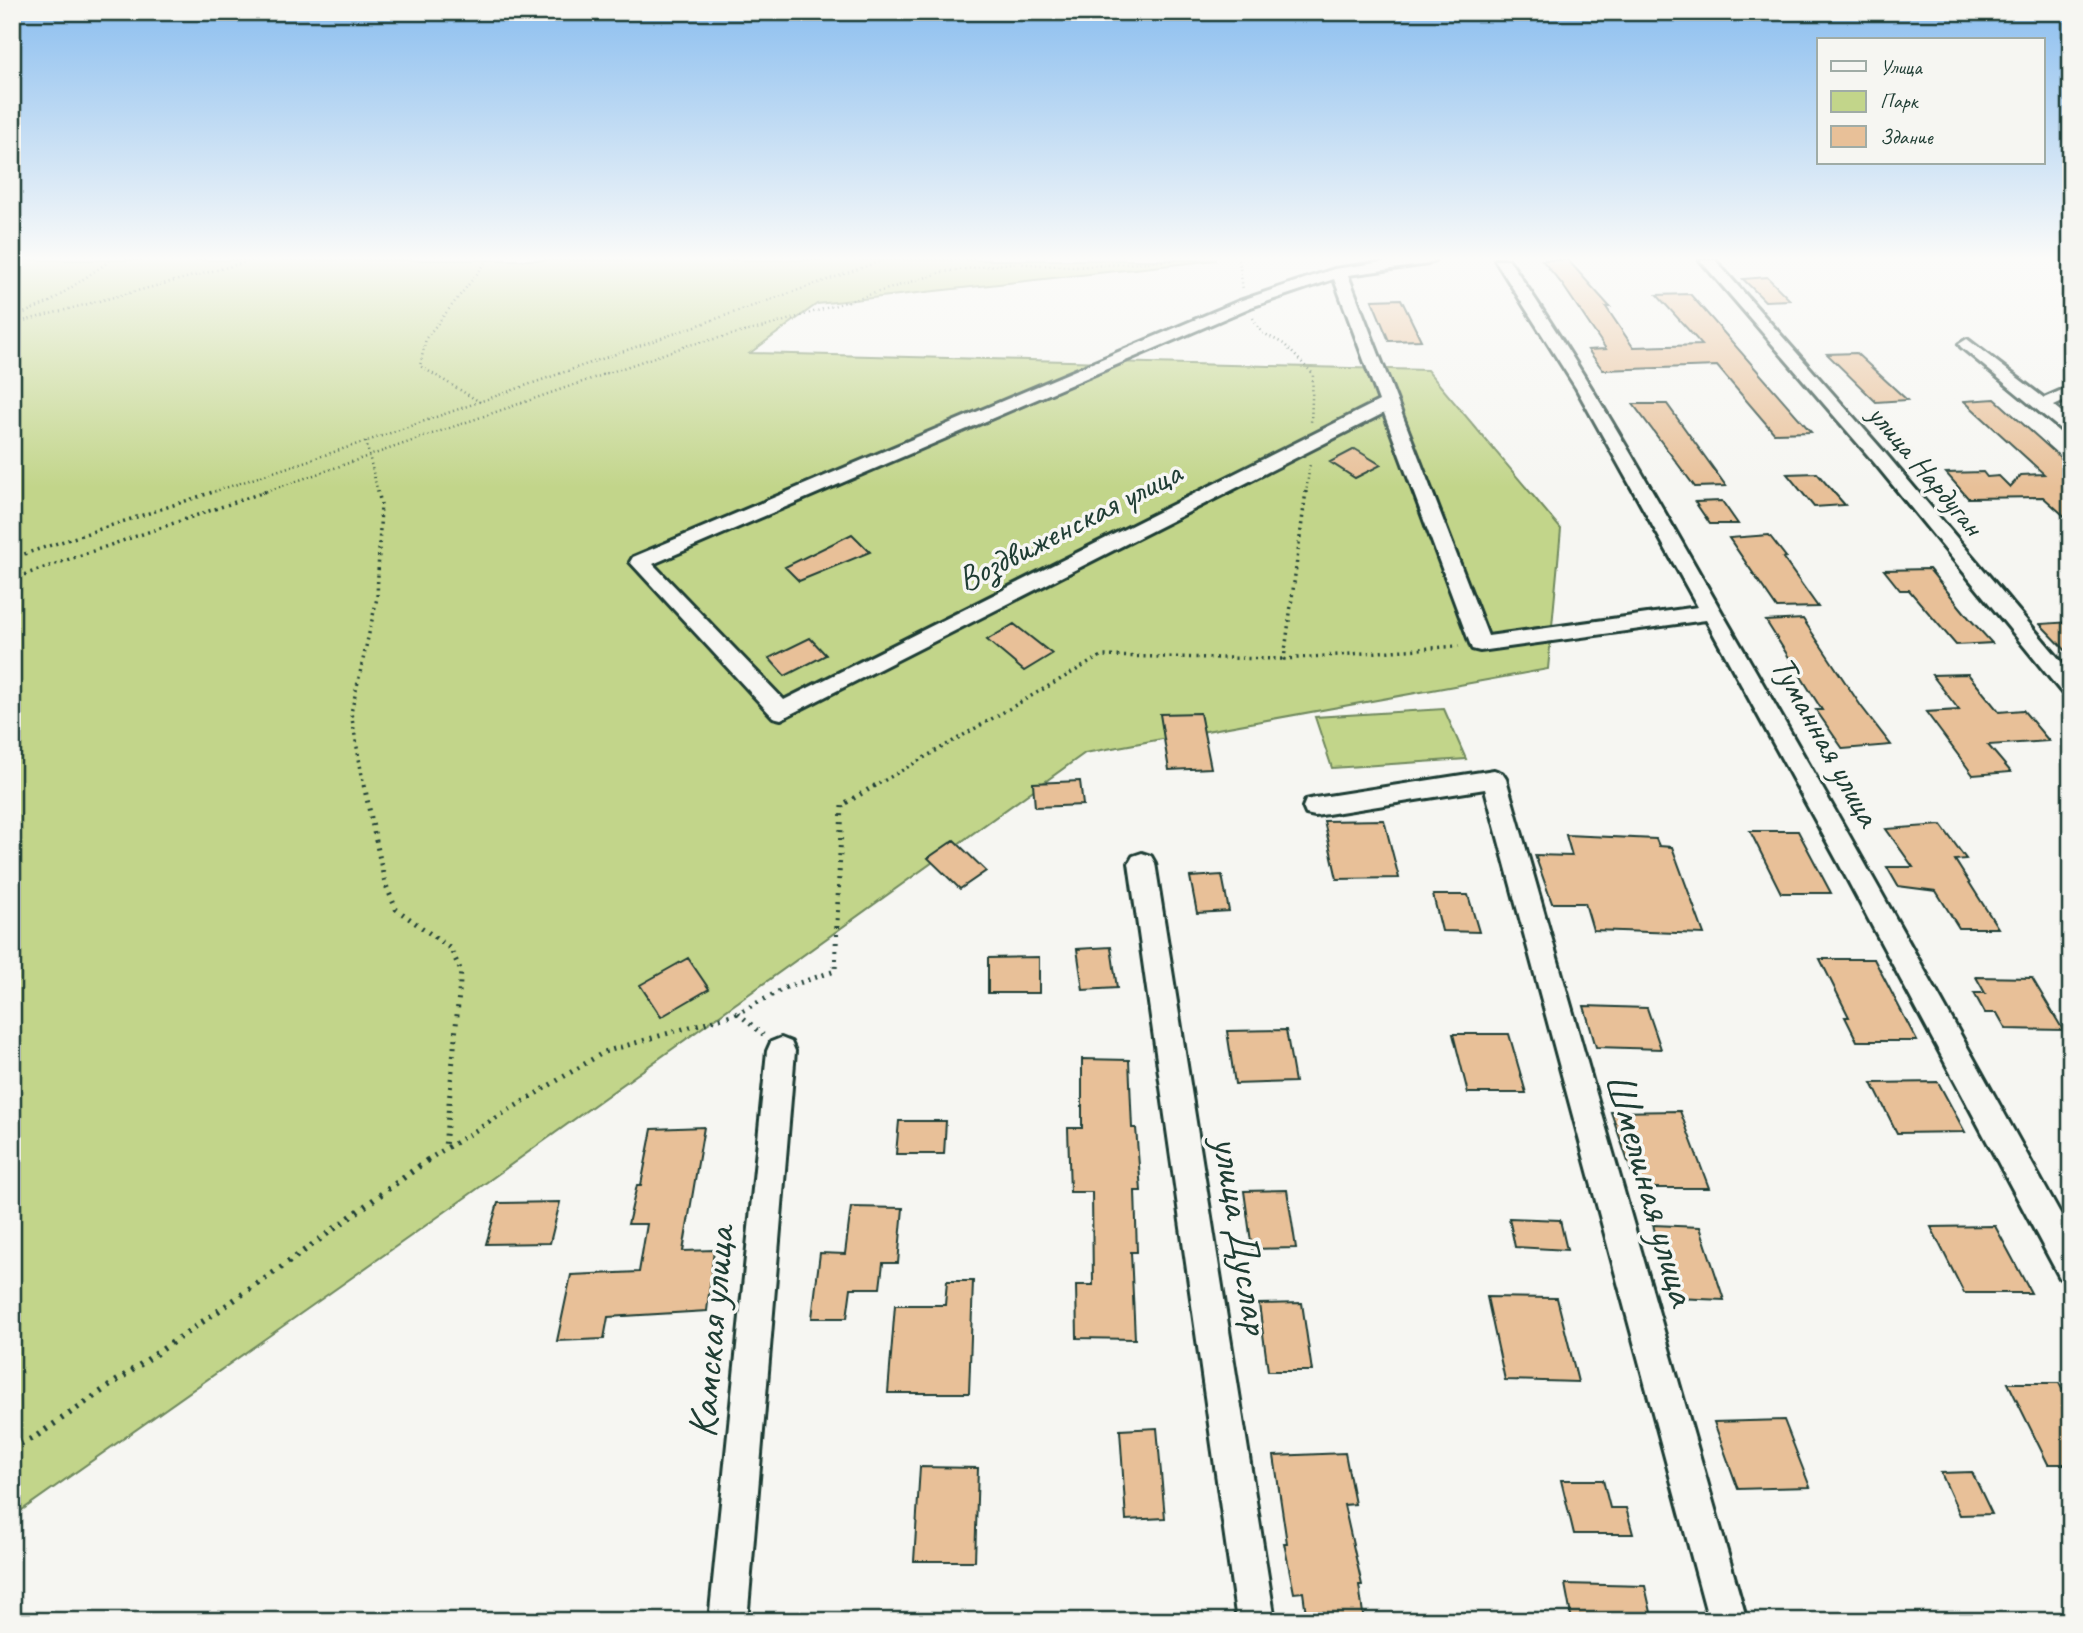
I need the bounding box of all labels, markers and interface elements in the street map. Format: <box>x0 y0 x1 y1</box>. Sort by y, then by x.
legend <box>1817 38 2044 164</box>
text: Улица <box>1880 54 1923 80</box>
text: Парк <box>1880 88 1920 114</box>
text: Здание <box>1880 124 1934 150</box>
street label: улица Нардуган <box>1859 395 1994 546</box>
street label: Воздвиженская улица <box>949 449 1190 602</box>
street label: Туманная улица <box>1761 648 1892 836</box>
street label: Шмелиная улица <box>1593 1067 1710 1314</box>
street label: улица Дуслар <box>1200 1130 1284 1339</box>
street label: Камская улица <box>675 1220 747 1440</box>

